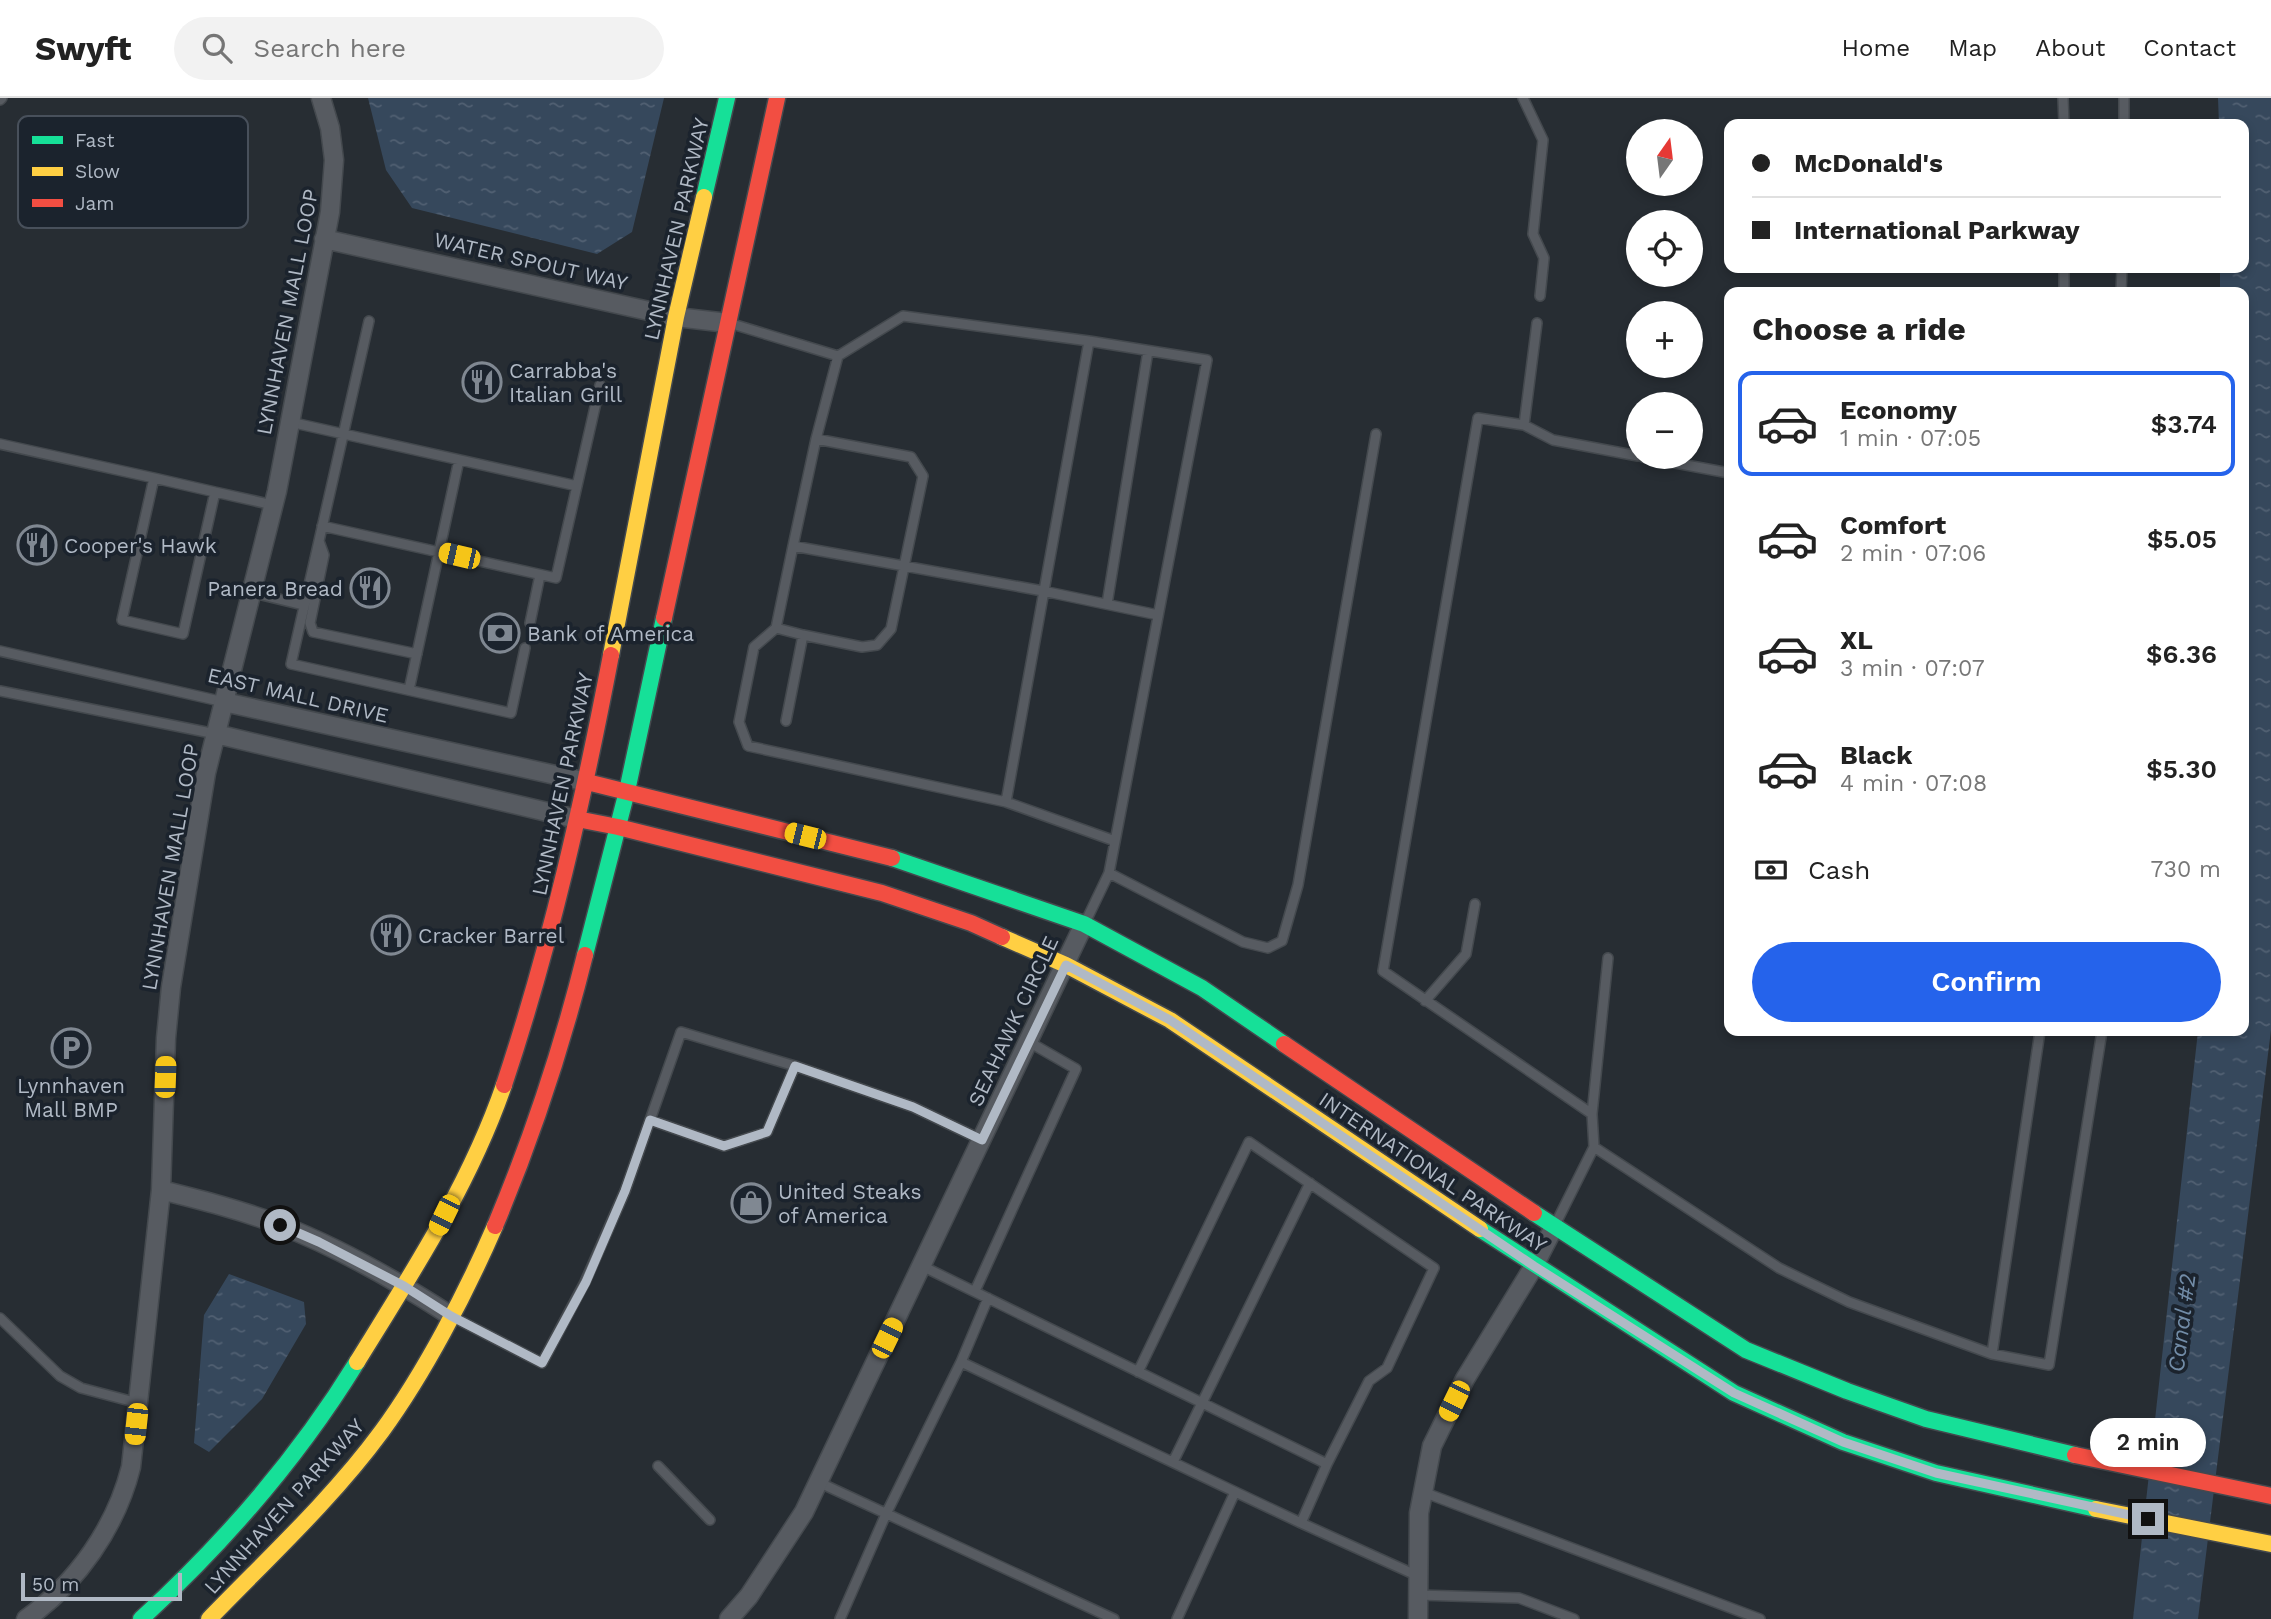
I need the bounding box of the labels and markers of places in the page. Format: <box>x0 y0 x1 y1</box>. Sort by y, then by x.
place label: Carrabba's Italian Grill <box>509 358 623 407</box>
restaurant icon: Carrabba's Italian Grill <box>461 361 503 403</box>
restaurant icon: Cooper's Hawk <box>16 524 58 566</box>
place label: Cooper's Hawk <box>64 533 217 558</box>
restaurant icon: Panera Bread <box>349 567 391 609</box>
place label: Panera Bread <box>207 576 343 601</box>
bank icon: Bank of America <box>479 612 521 654</box>
place label: Bank of America <box>527 621 694 646</box>
restaurant icon: Cracker Barrel <box>370 914 412 956</box>
place label: Cracker Barrel <box>418 923 565 948</box>
parking icon: Lynnhaven Mall BMP <box>50 1027 92 1069</box>
place label: Lynnhaven Mall BMP <box>17 1073 125 1122</box>
place label: United Steaks of America <box>778 1179 922 1228</box>
shop icon: United Steaks of America <box>730 1182 772 1224</box>

